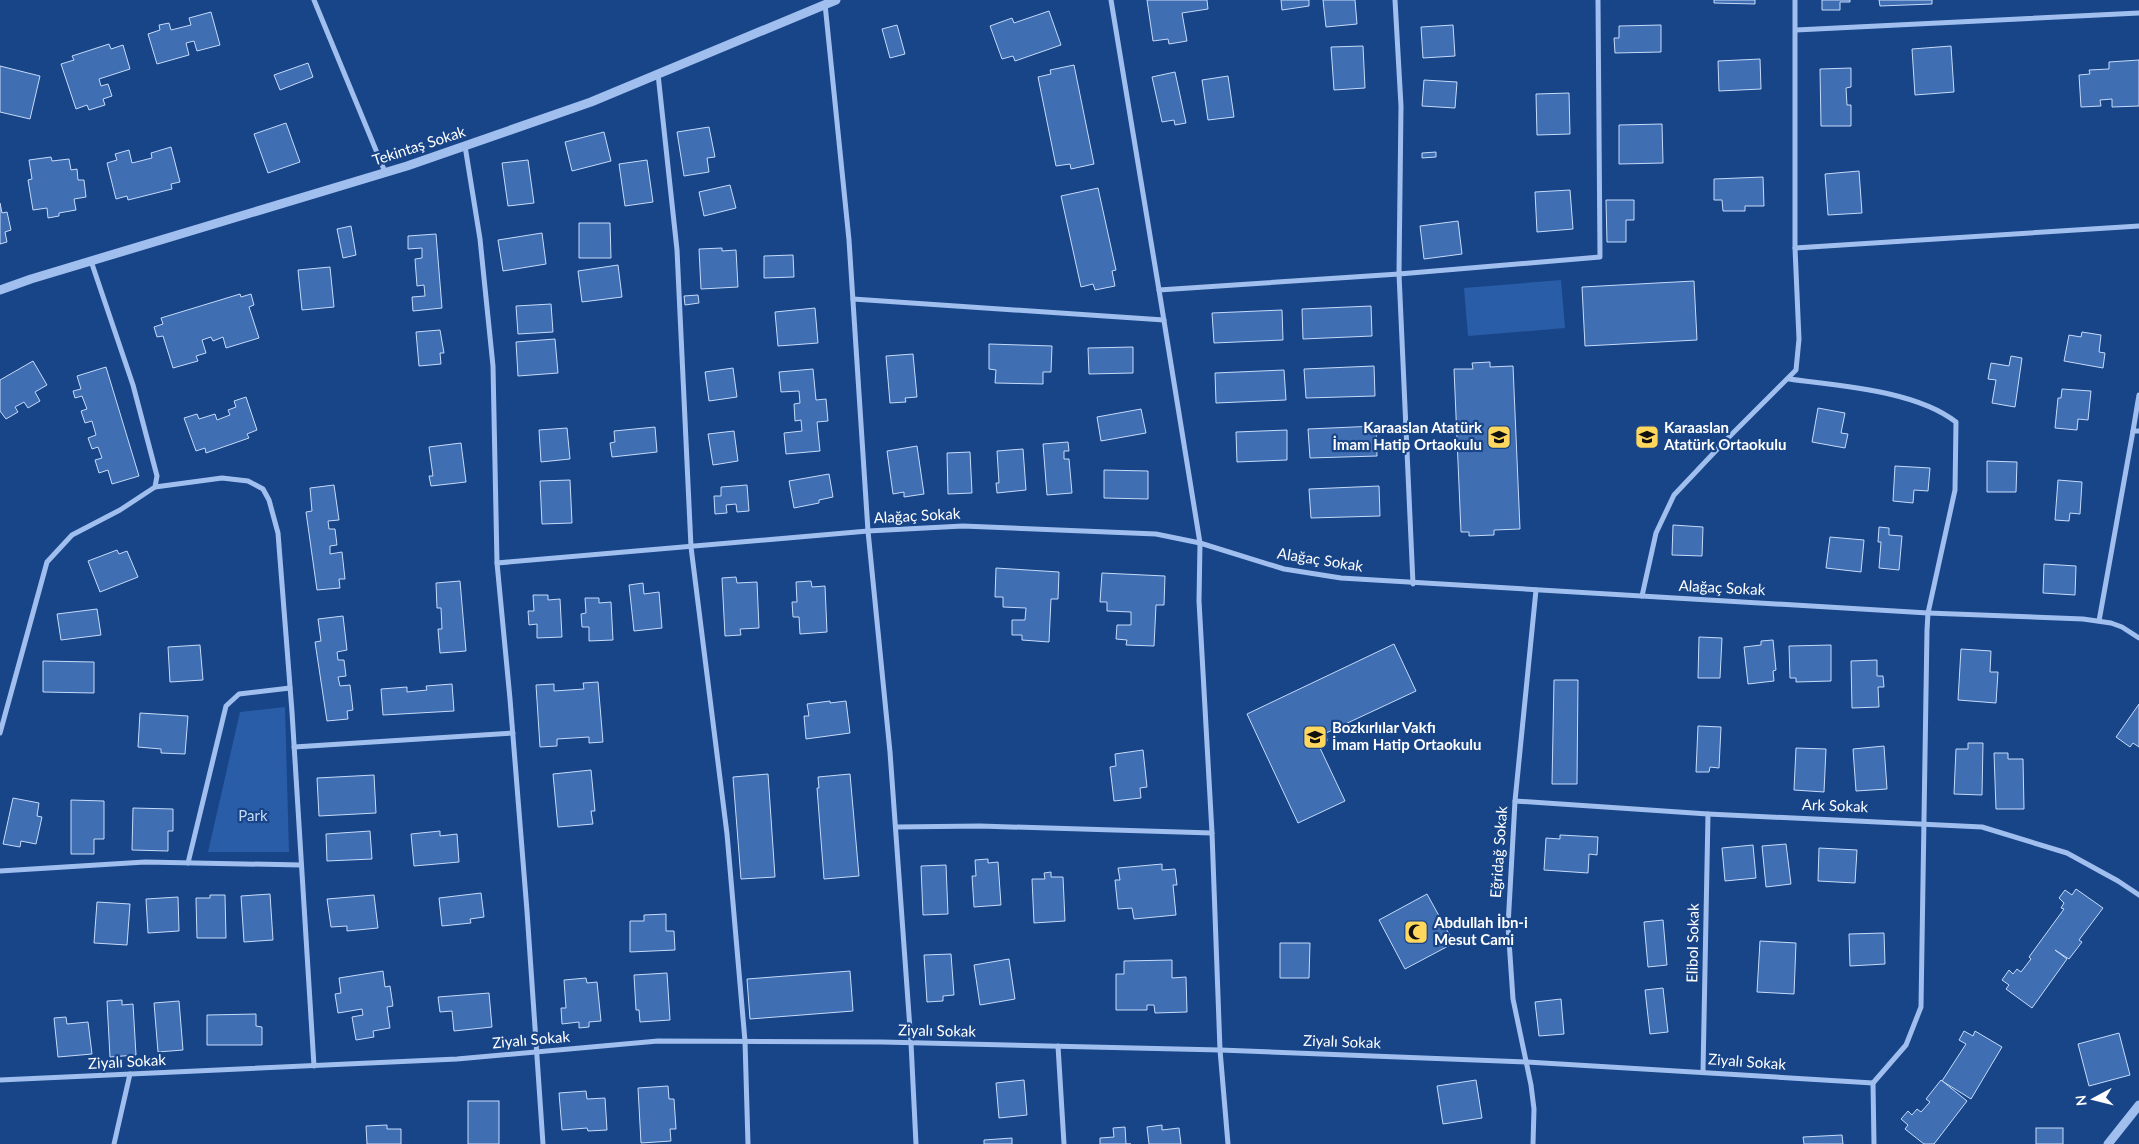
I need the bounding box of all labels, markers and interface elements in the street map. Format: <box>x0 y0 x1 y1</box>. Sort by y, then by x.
street label: Tekintaş Sokak <box>370 121 468 169</box>
place label: Karaaslan Atatürk İmam Hatip Ortaokulu <box>1333 418 1483 453</box>
place label: Karaaslan Atatürk Ortaokulu <box>1663 418 1786 453</box>
school or university icon: Karaaslan Atatürk İmam Hatip Ortaokulu <box>1486 424 1512 450</box>
school or university icon: Karaaslan Atatürk Ortaokulu <box>1634 424 1660 450</box>
street label: Alağaç Sokak <box>873 504 961 526</box>
street label: Alağaç Sokak <box>1276 543 1365 575</box>
street label: Alağaç Sokak <box>1678 576 1766 598</box>
place label: Bozkırlılar Vakfı İmam Hatip Ortaokulu <box>1332 718 1481 753</box>
school or university icon: Bozkırlılar Vakfı İmam Hatip Ortaokulu <box>1302 724 1328 750</box>
street label: Ark Sokak <box>1802 795 1869 815</box>
street label: Eğridağ Sokak <box>1486 805 1510 898</box>
park label: Park <box>238 806 268 824</box>
street label: Elibol Sokak <box>1682 903 1702 983</box>
place label: Abdullah İbn-i Mesut Cami <box>1433 913 1528 948</box>
mosque icon: Abdullah İbn-i Mesut Cami <box>1403 919 1429 945</box>
street label: Ziyalı Sokak <box>898 1020 977 1040</box>
street label: Ziyalı Sokak <box>491 1027 571 1051</box>
street label: Ziyalı Sokak <box>1303 1031 1382 1051</box>
street label: Ziyalı Sokak <box>1708 1049 1787 1073</box>
street label: Ziyalı Sokak <box>88 1050 167 1072</box>
north arrow <box>2069 1074 2119 1124</box>
text: N <box>2072 1094 2090 1107</box>

